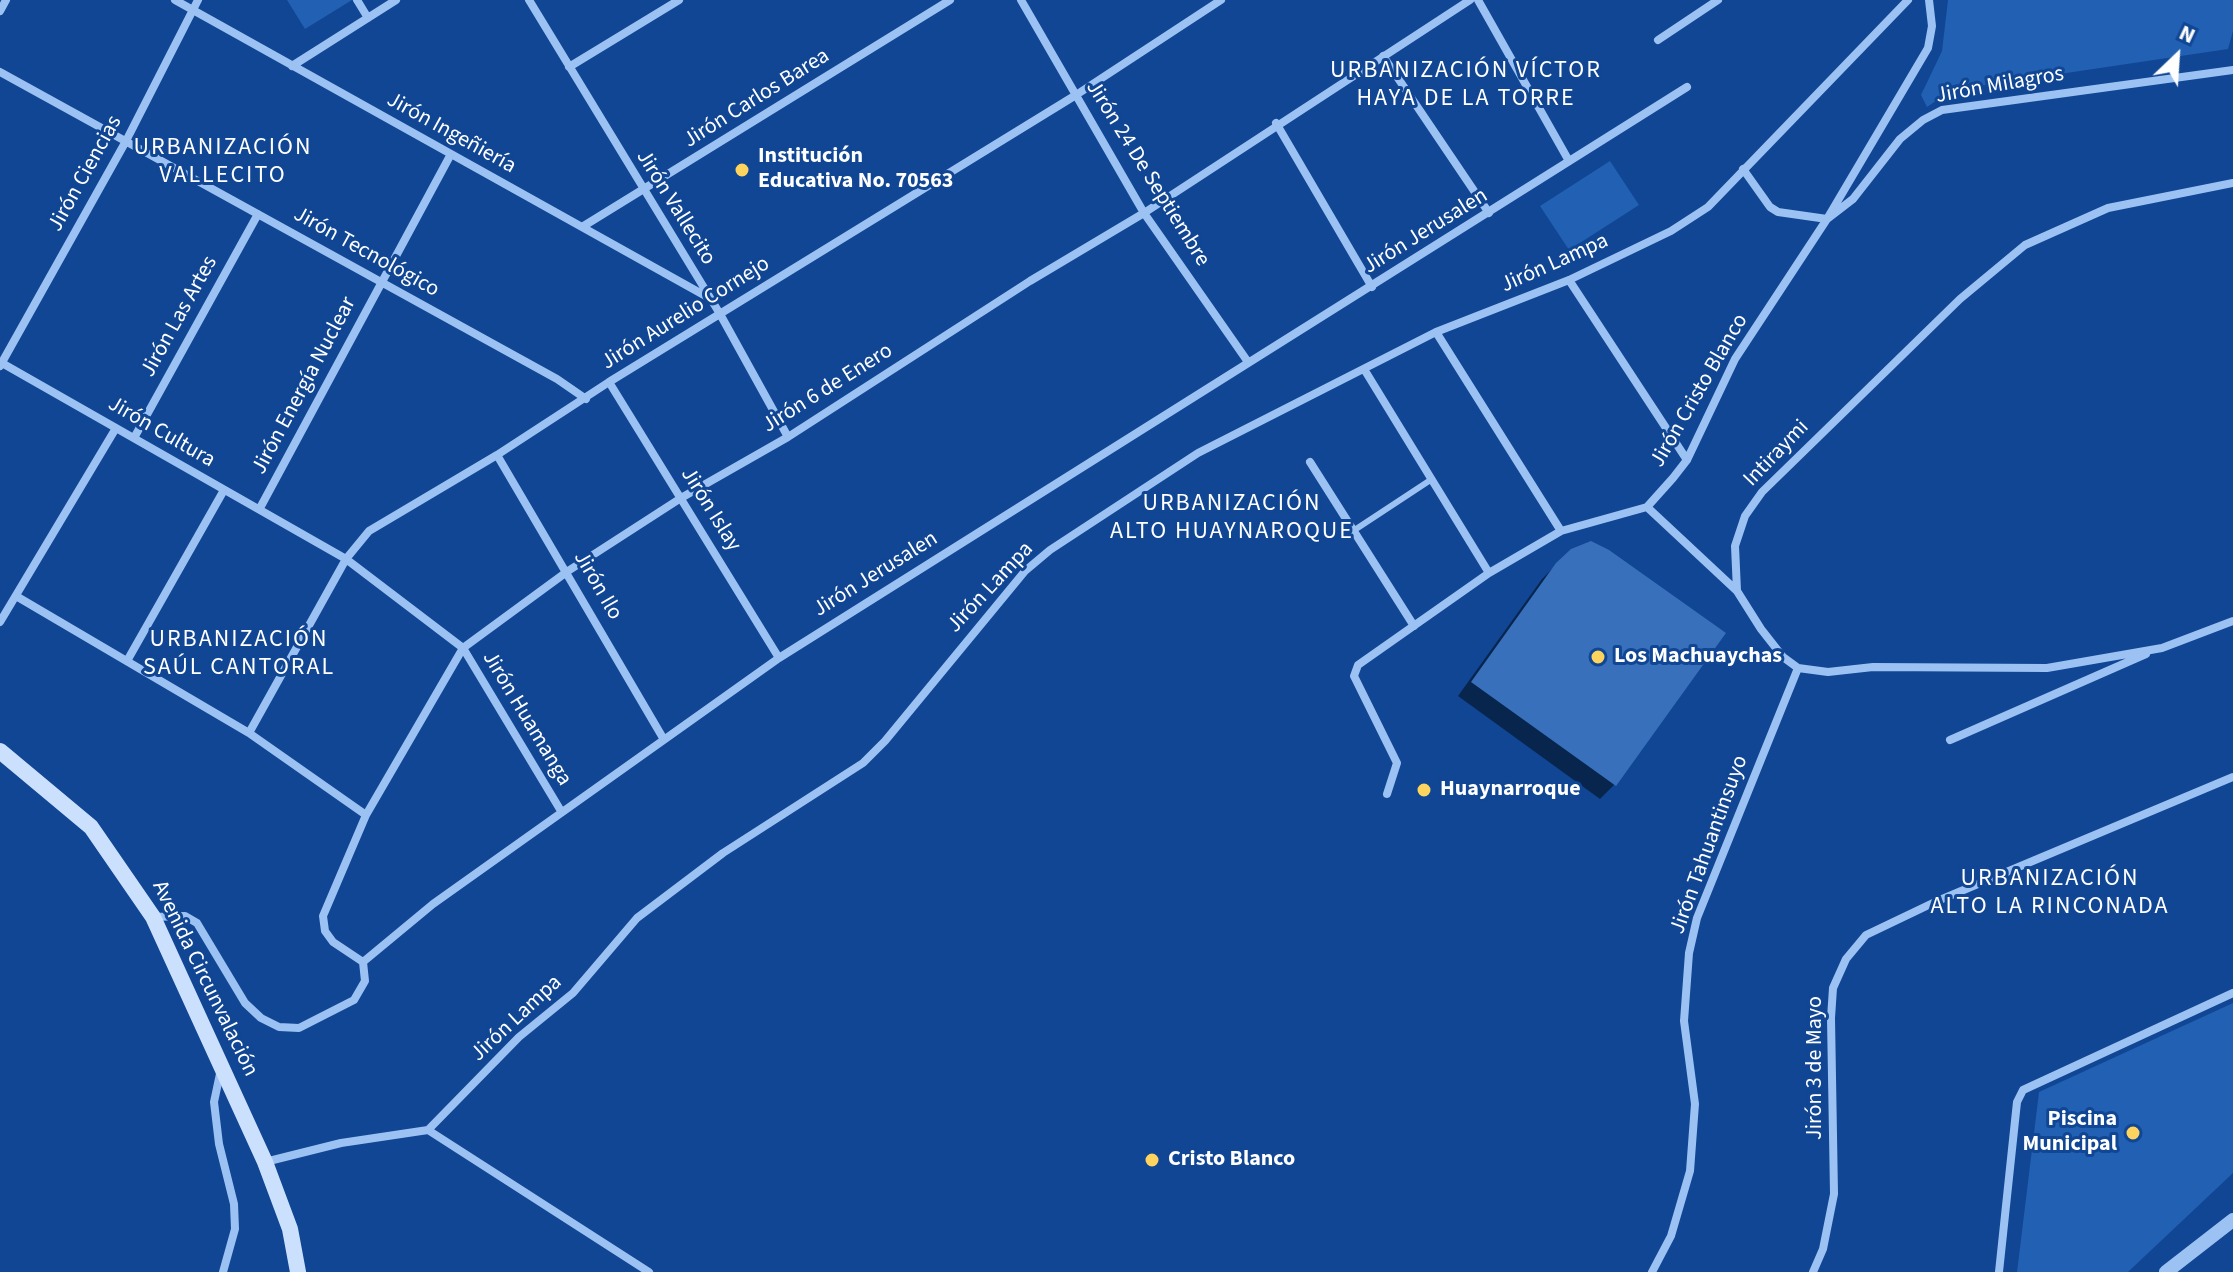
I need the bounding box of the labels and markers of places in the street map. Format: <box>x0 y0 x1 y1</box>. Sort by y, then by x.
place label: Institución Educativa No. 70563 <box>758 144 953 196</box>
marker: Institución Educativa No. 70563 <box>733 161 751 179</box>
place label: Los Machuaychas <box>1614 644 1782 670</box>
marker: Los Machuaychas <box>1589 648 1607 666</box>
place label: Huaynarroque <box>1440 777 1581 803</box>
marker: Huaynarroque <box>1415 781 1433 799</box>
place label: Piscina Municipal <box>2022 1107 2117 1158</box>
marker: Piscina Municipal <box>2124 1124 2142 1142</box>
place label: Cristo Blanco <box>1168 1147 1295 1173</box>
marker: Cristo Blanco <box>1143 1151 1161 1169</box>

